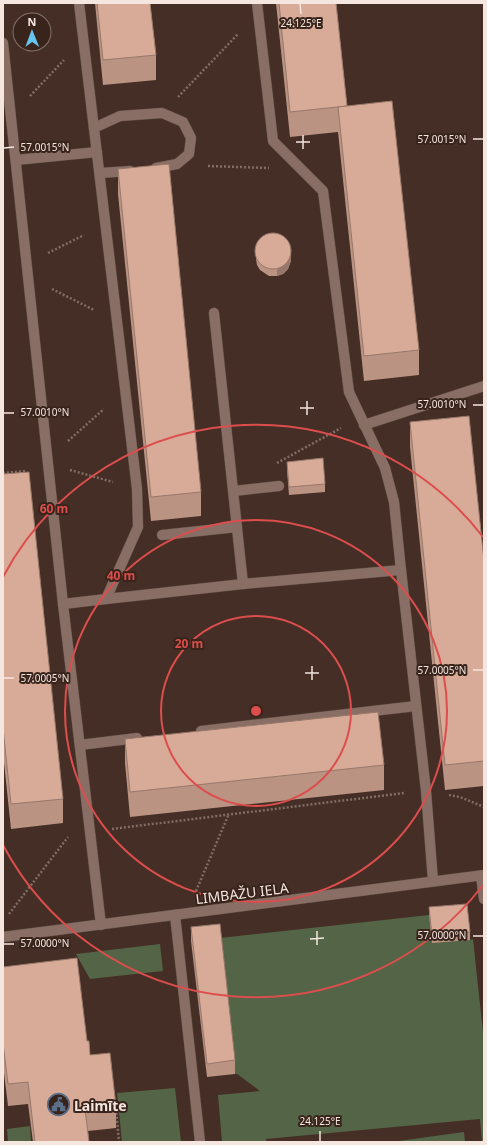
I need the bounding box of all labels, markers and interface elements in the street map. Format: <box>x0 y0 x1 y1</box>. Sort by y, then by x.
north arrow <box>12 12 52 52</box>
text: N <box>27 14 36 29</box>
text: 24.125°E <box>280 16 322 30</box>
text: 57.0015°N <box>418 132 466 146</box>
text: 57.0015°N <box>21 140 69 154</box>
text: 57.0010°N <box>418 397 466 411</box>
text: 57.0010°N <box>21 405 69 419</box>
text: 60 m <box>40 500 68 517</box>
text: 40 m <box>107 567 135 584</box>
text: 20 m <box>175 635 203 652</box>
text: 57.0005°N <box>418 663 466 677</box>
text: 57.0005°N <box>21 671 69 685</box>
centre of rings <box>249 704 263 718</box>
street label: LIMBAŽU IELA <box>194 878 290 908</box>
text: 57.0000°N <box>418 928 466 942</box>
text: 57.0000°N <box>21 936 69 950</box>
public building icon: Laimīte <box>46 1092 72 1118</box>
place label: Laimīte <box>74 1096 127 1115</box>
text: 24.125°E <box>299 1114 341 1128</box>

